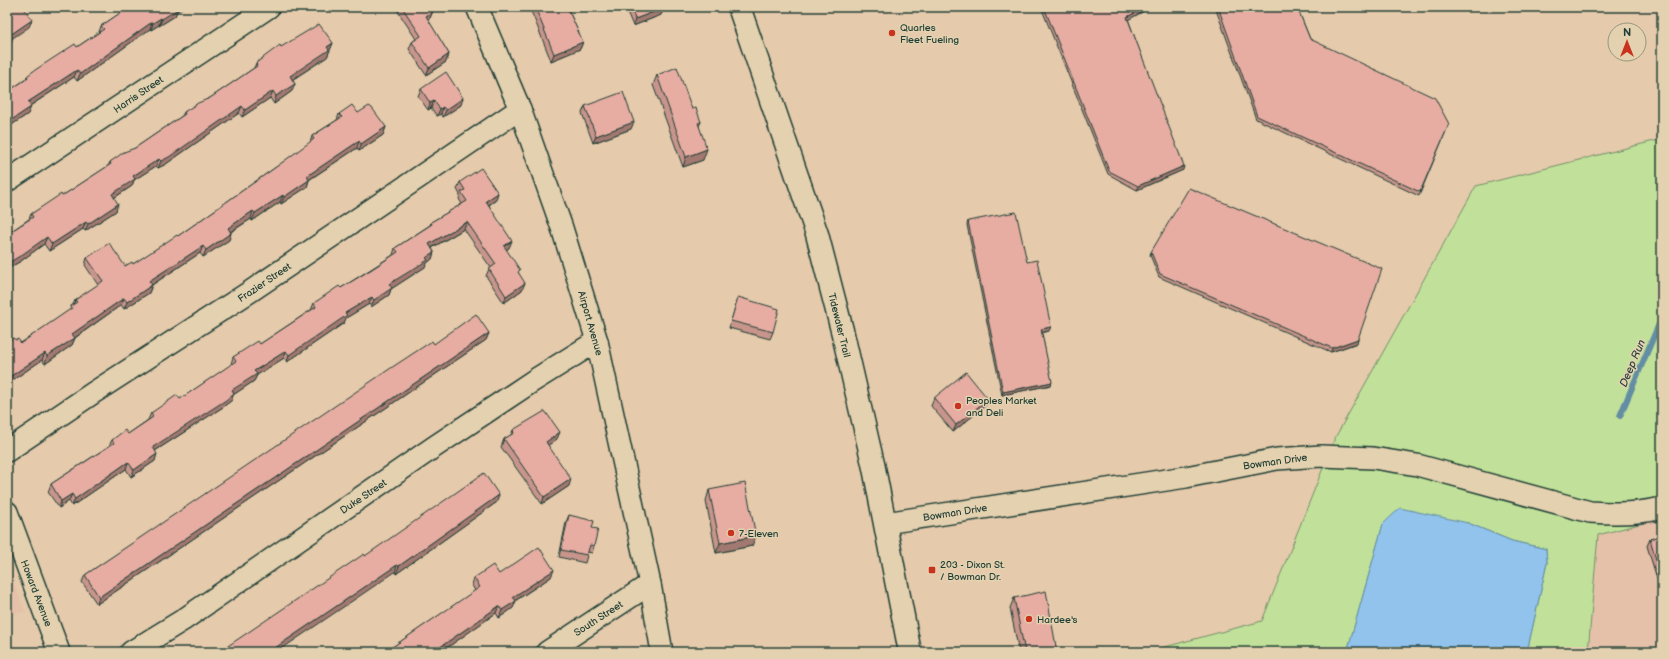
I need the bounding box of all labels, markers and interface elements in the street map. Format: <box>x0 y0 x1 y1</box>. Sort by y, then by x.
place label: Quarles Fleet Fueling <box>900 22 959 46</box>
north arrow <box>1607 22 1647 62</box>
text: N <box>1623 26 1631 39</box>
marker: Quarles Fleet Fueling <box>887 28 897 38</box>
street label: Harris Street <box>111 74 166 116</box>
street label: Frazier Street <box>236 261 293 305</box>
street label: Airport Avenue <box>575 290 605 357</box>
street label: Tidewater Trail <box>825 292 853 359</box>
water label: Deep Run <box>1617 338 1648 389</box>
place label: Peoples Market and Deli <box>966 395 1037 419</box>
marker: Peoples Market and Deli <box>953 401 963 411</box>
street label: Bowman Drive <box>1242 452 1308 472</box>
street label: Duke Street <box>338 477 389 517</box>
street label: Bowman Drive <box>922 502 988 524</box>
marker: 7-Eleven <box>726 528 736 538</box>
place label: 7-Eleven <box>739 528 779 540</box>
street label: Howard Avenue <box>18 558 54 629</box>
place label: 203 - Dixon St. / Bowman Dr. <box>940 559 1005 583</box>
marker: 203 - Dixon St. / Bowman Dr. <box>927 565 937 575</box>
street label: South Street <box>572 599 625 639</box>
marker: Hardee's <box>1024 614 1034 624</box>
place label: Hardee's <box>1037 614 1078 626</box>

